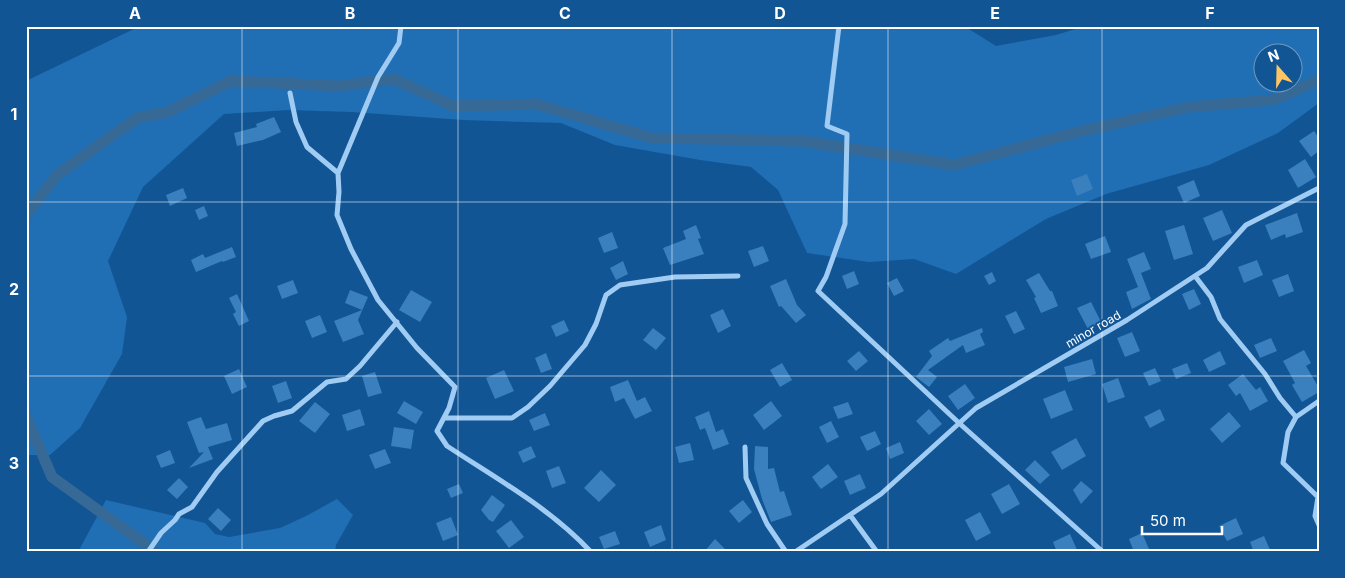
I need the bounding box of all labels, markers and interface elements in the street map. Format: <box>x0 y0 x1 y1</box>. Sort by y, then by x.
text: A <box>129 3 141 23</box>
text: B <box>345 3 355 23</box>
text: C <box>559 3 571 23</box>
text: D <box>774 3 786 23</box>
text: E <box>990 3 1000 23</box>
text: F <box>1205 3 1215 23</box>
north arrow <box>1252 42 1302 92</box>
text: N <box>1265 46 1281 65</box>
text: 1 <box>11 104 17 124</box>
text: 2 <box>9 279 19 299</box>
street label: minor road <box>1063 307 1123 351</box>
text: 3 <box>9 453 19 473</box>
scale bar <box>1142 503 1222 535</box>
text: 50 m <box>1150 511 1186 530</box>

